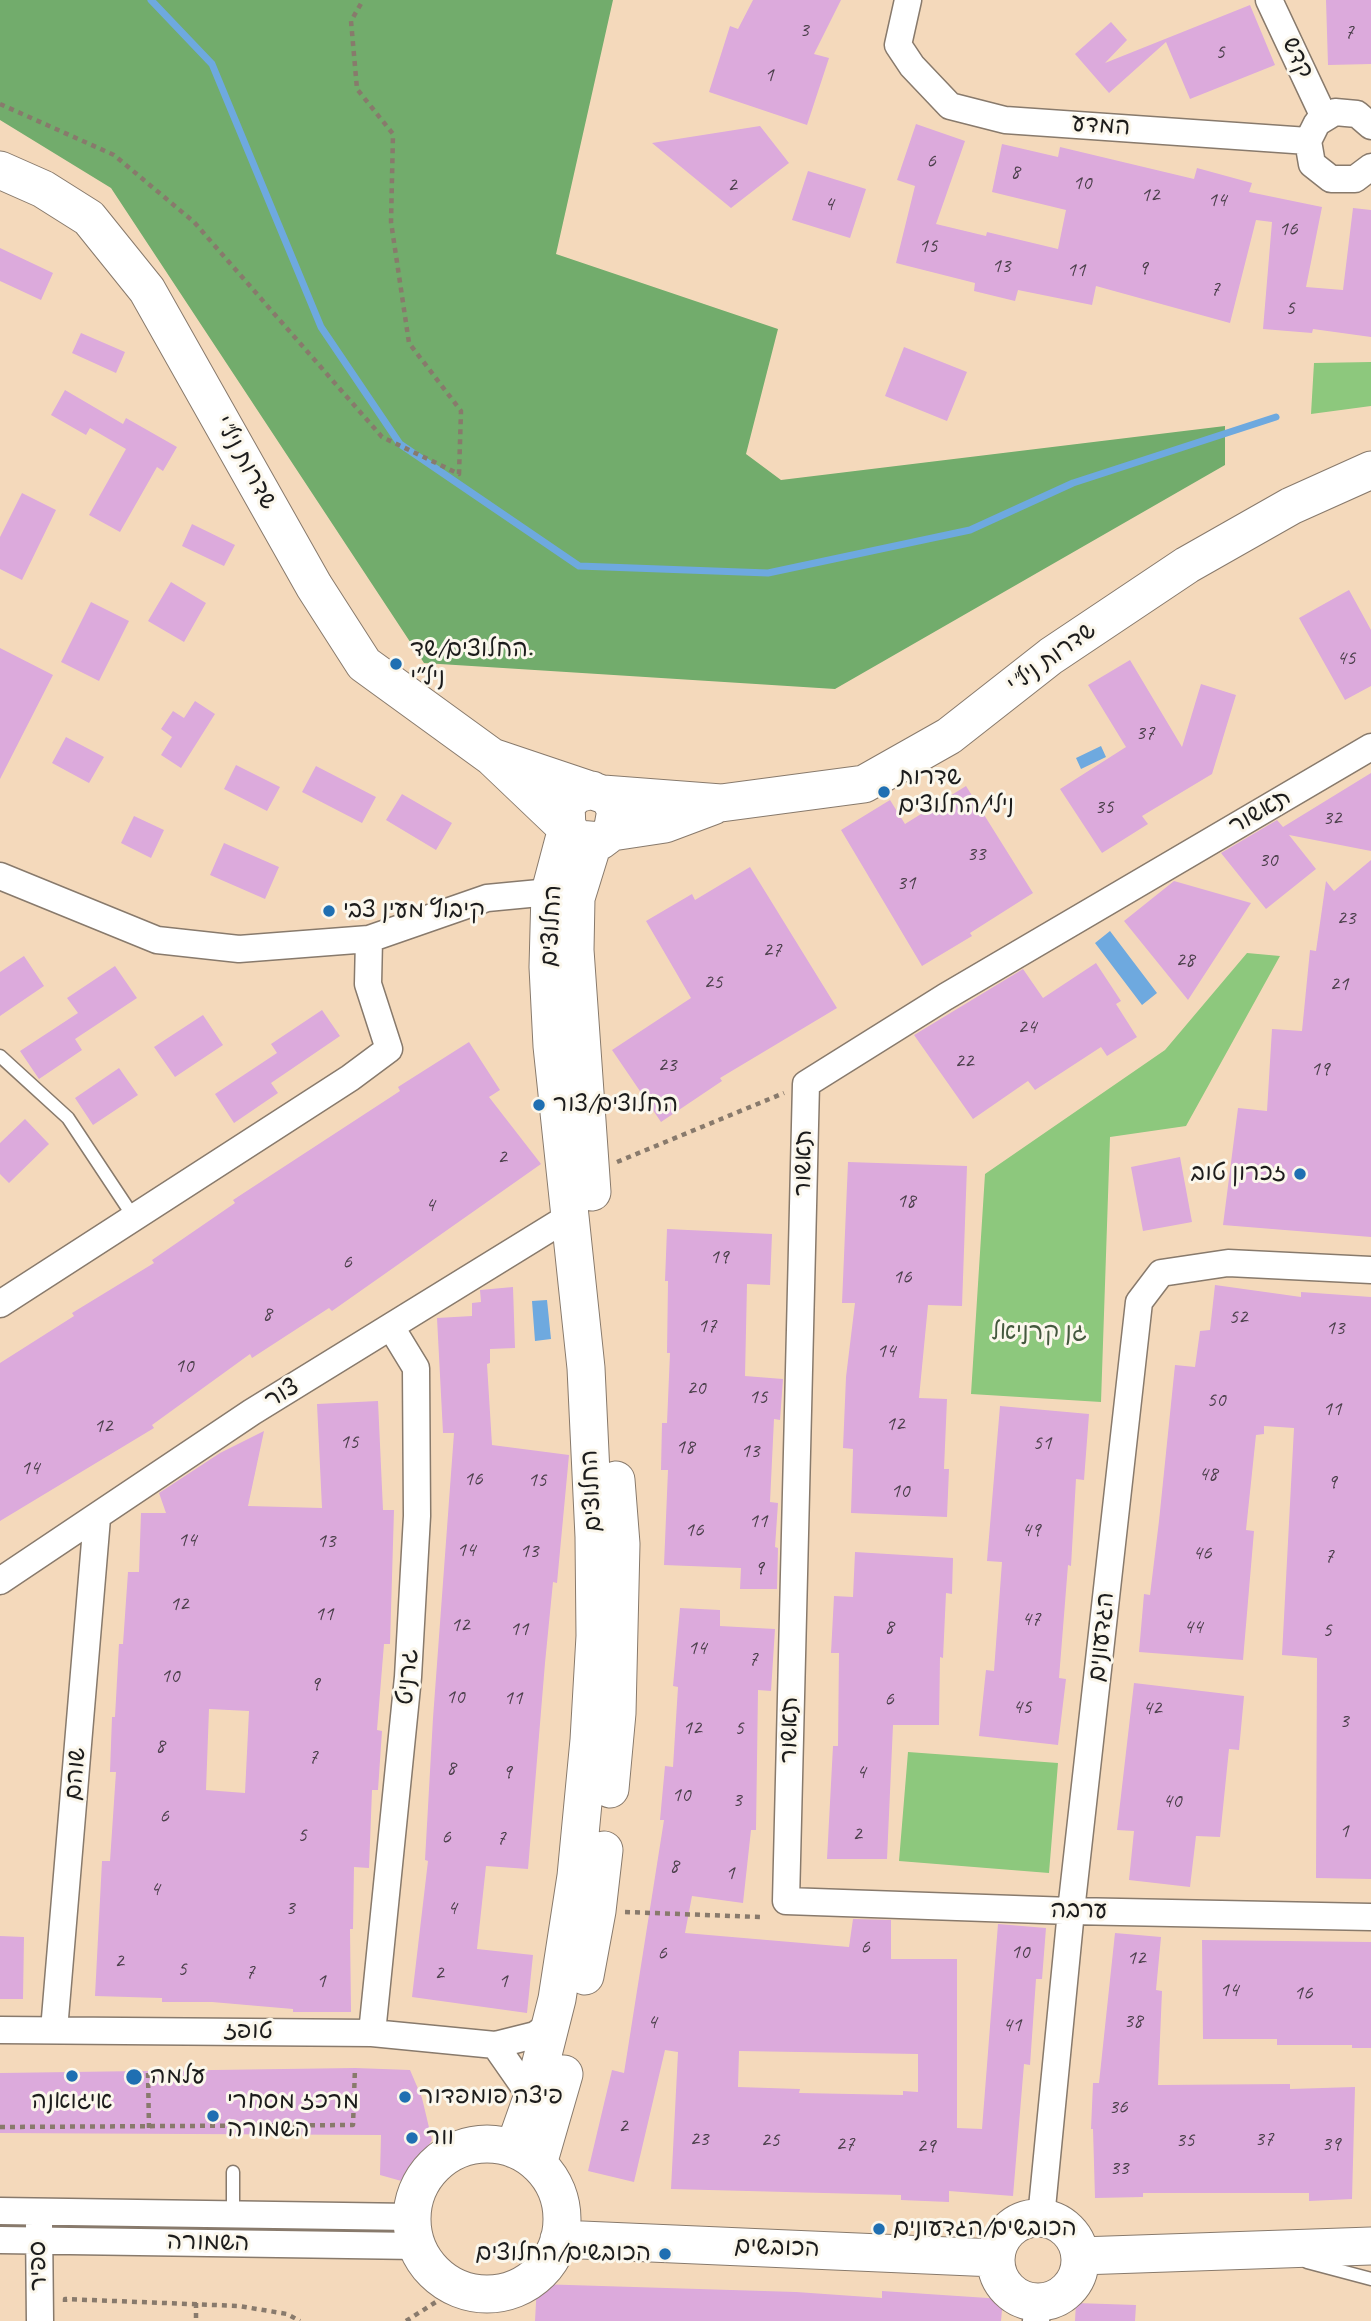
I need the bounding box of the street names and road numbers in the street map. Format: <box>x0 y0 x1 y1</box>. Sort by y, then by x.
street label: קדש <box>1275 33 1319 83</box>
street label: המדע <box>1071 110 1131 142</box>
street label: שדרות ניל"י <box>208 411 282 515</box>
street label: שדרות ניל"י <box>1002 616 1102 700</box>
street label: תאשור <box>1224 783 1296 841</box>
street label: החלוצים <box>535 884 569 968</box>
street label: תאשור <box>789 1129 819 1197</box>
street label: צור <box>260 1373 304 1415</box>
street label: החלוצים <box>575 1449 609 1533</box>
street label: הגדעונים <box>1083 1591 1121 1683</box>
street label: גרניט <box>391 1648 425 1706</box>
street label: תאשור <box>775 1696 805 1764</box>
street label: שוהם <box>59 1746 93 1802</box>
street label: ערבה <box>1050 1896 1108 1926</box>
street label: טופז <box>223 2018 273 2046</box>
street label: השמורה <box>166 2228 250 2258</box>
street label: הכובשים <box>734 2232 820 2264</box>
street label: ספיר <box>24 2241 54 2291</box>

